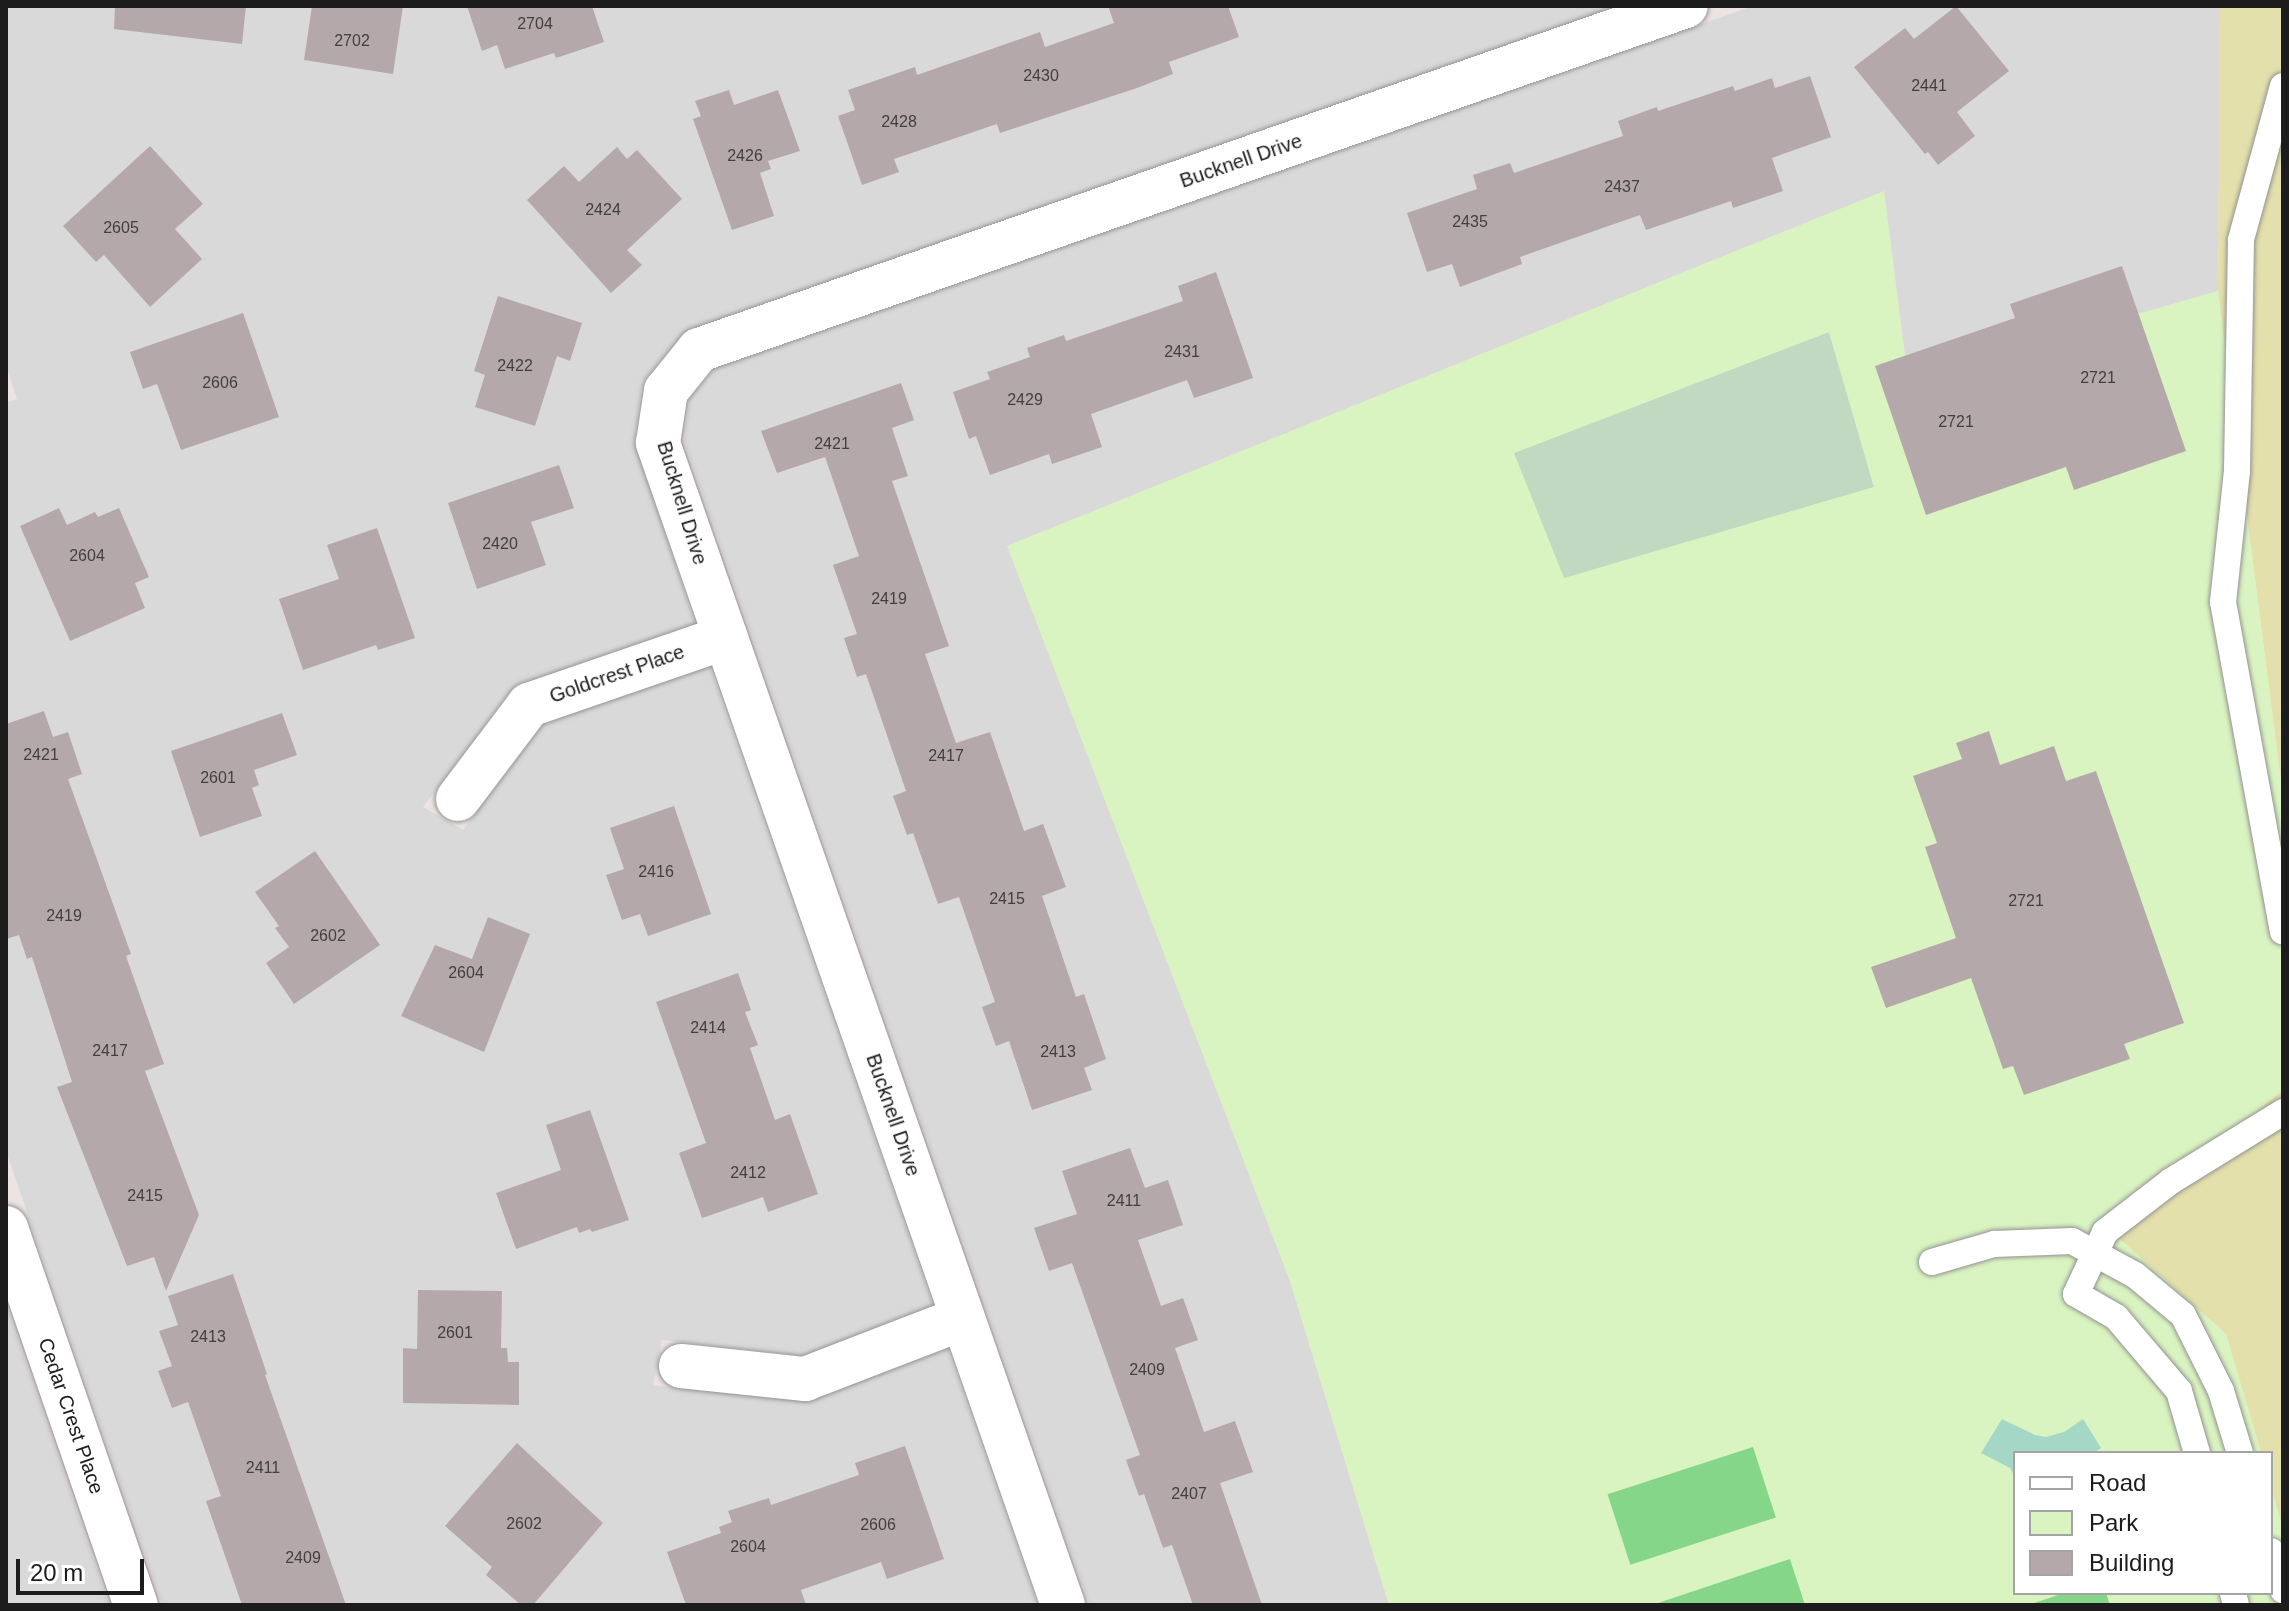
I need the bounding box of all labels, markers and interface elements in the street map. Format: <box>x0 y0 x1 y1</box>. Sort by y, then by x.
house number: 2704 <box>517 14 553 34</box>
house number: 2702 <box>334 31 370 51</box>
house number: 2430 <box>1023 66 1059 86</box>
house number: 2441 <box>1911 76 1947 96</box>
house number: 2428 <box>881 112 917 132</box>
street label: Bucknell Drive <box>1177 129 1305 193</box>
house number: 2426 <box>727 146 763 166</box>
house number: 2437 <box>1604 177 1640 197</box>
house number: 2424 <box>585 200 621 220</box>
house number: 2435 <box>1452 212 1488 232</box>
house number: 2605 <box>103 218 139 238</box>
house number: 2431 <box>1164 342 1200 362</box>
house number: 2422 <box>497 356 533 376</box>
house number: 2721 <box>2080 368 2116 388</box>
house number: 2606 <box>202 373 238 393</box>
house number: 2429 <box>1007 390 1043 410</box>
house number: 2721 <box>1938 412 1974 432</box>
house number: 2421 <box>814 434 850 454</box>
street label: Bucknell Drive <box>652 438 712 568</box>
house number: 2420 <box>482 534 518 554</box>
house number: 2604 <box>69 546 105 566</box>
house number: 2419 <box>871 589 907 609</box>
street label: Goldcrest Place <box>546 640 688 708</box>
house number: 2421 <box>23 745 59 765</box>
house number: 2417 <box>928 746 964 766</box>
house number: 2601 <box>200 768 236 788</box>
house number: 2416 <box>638 862 674 882</box>
house number: 2415 <box>989 889 1025 909</box>
house number: 2721 <box>2008 891 2044 911</box>
house number: 2419 <box>46 906 82 926</box>
house number: 2602 <box>310 926 346 946</box>
house number: 2604 <box>448 963 484 983</box>
house number: 2414 <box>690 1018 726 1038</box>
house number: 2417 <box>92 1041 128 1061</box>
house number: 2413 <box>1040 1042 1076 1062</box>
street label: Bucknell Drive <box>861 1051 925 1179</box>
house number: 2412 <box>730 1163 766 1183</box>
house number: 2415 <box>127 1186 163 1206</box>
house number: 2411 <box>1107 1191 1141 1211</box>
house number: 2601 <box>437 1323 473 1343</box>
house number: 2413 <box>190 1327 226 1347</box>
street label: Cedar Crest Place <box>33 1335 109 1497</box>
house number: 2409 <box>1129 1360 1165 1380</box>
legend <box>2013 1451 2273 1595</box>
house number: 2411 <box>246 1458 280 1478</box>
text: Road <box>2089 1469 2146 1496</box>
house number: 2407 <box>1171 1484 1207 1504</box>
text: Park <box>2089 1509 2138 1536</box>
house number: 2602 <box>506 1514 542 1534</box>
house number: 2606 <box>860 1515 896 1535</box>
house number: 2604 <box>730 1537 766 1557</box>
scale bar <box>20 1543 148 1593</box>
house number: 2409 <box>285 1548 321 1568</box>
text: Building <box>2089 1549 2174 1576</box>
text: 20 m <box>30 1559 83 1586</box>

